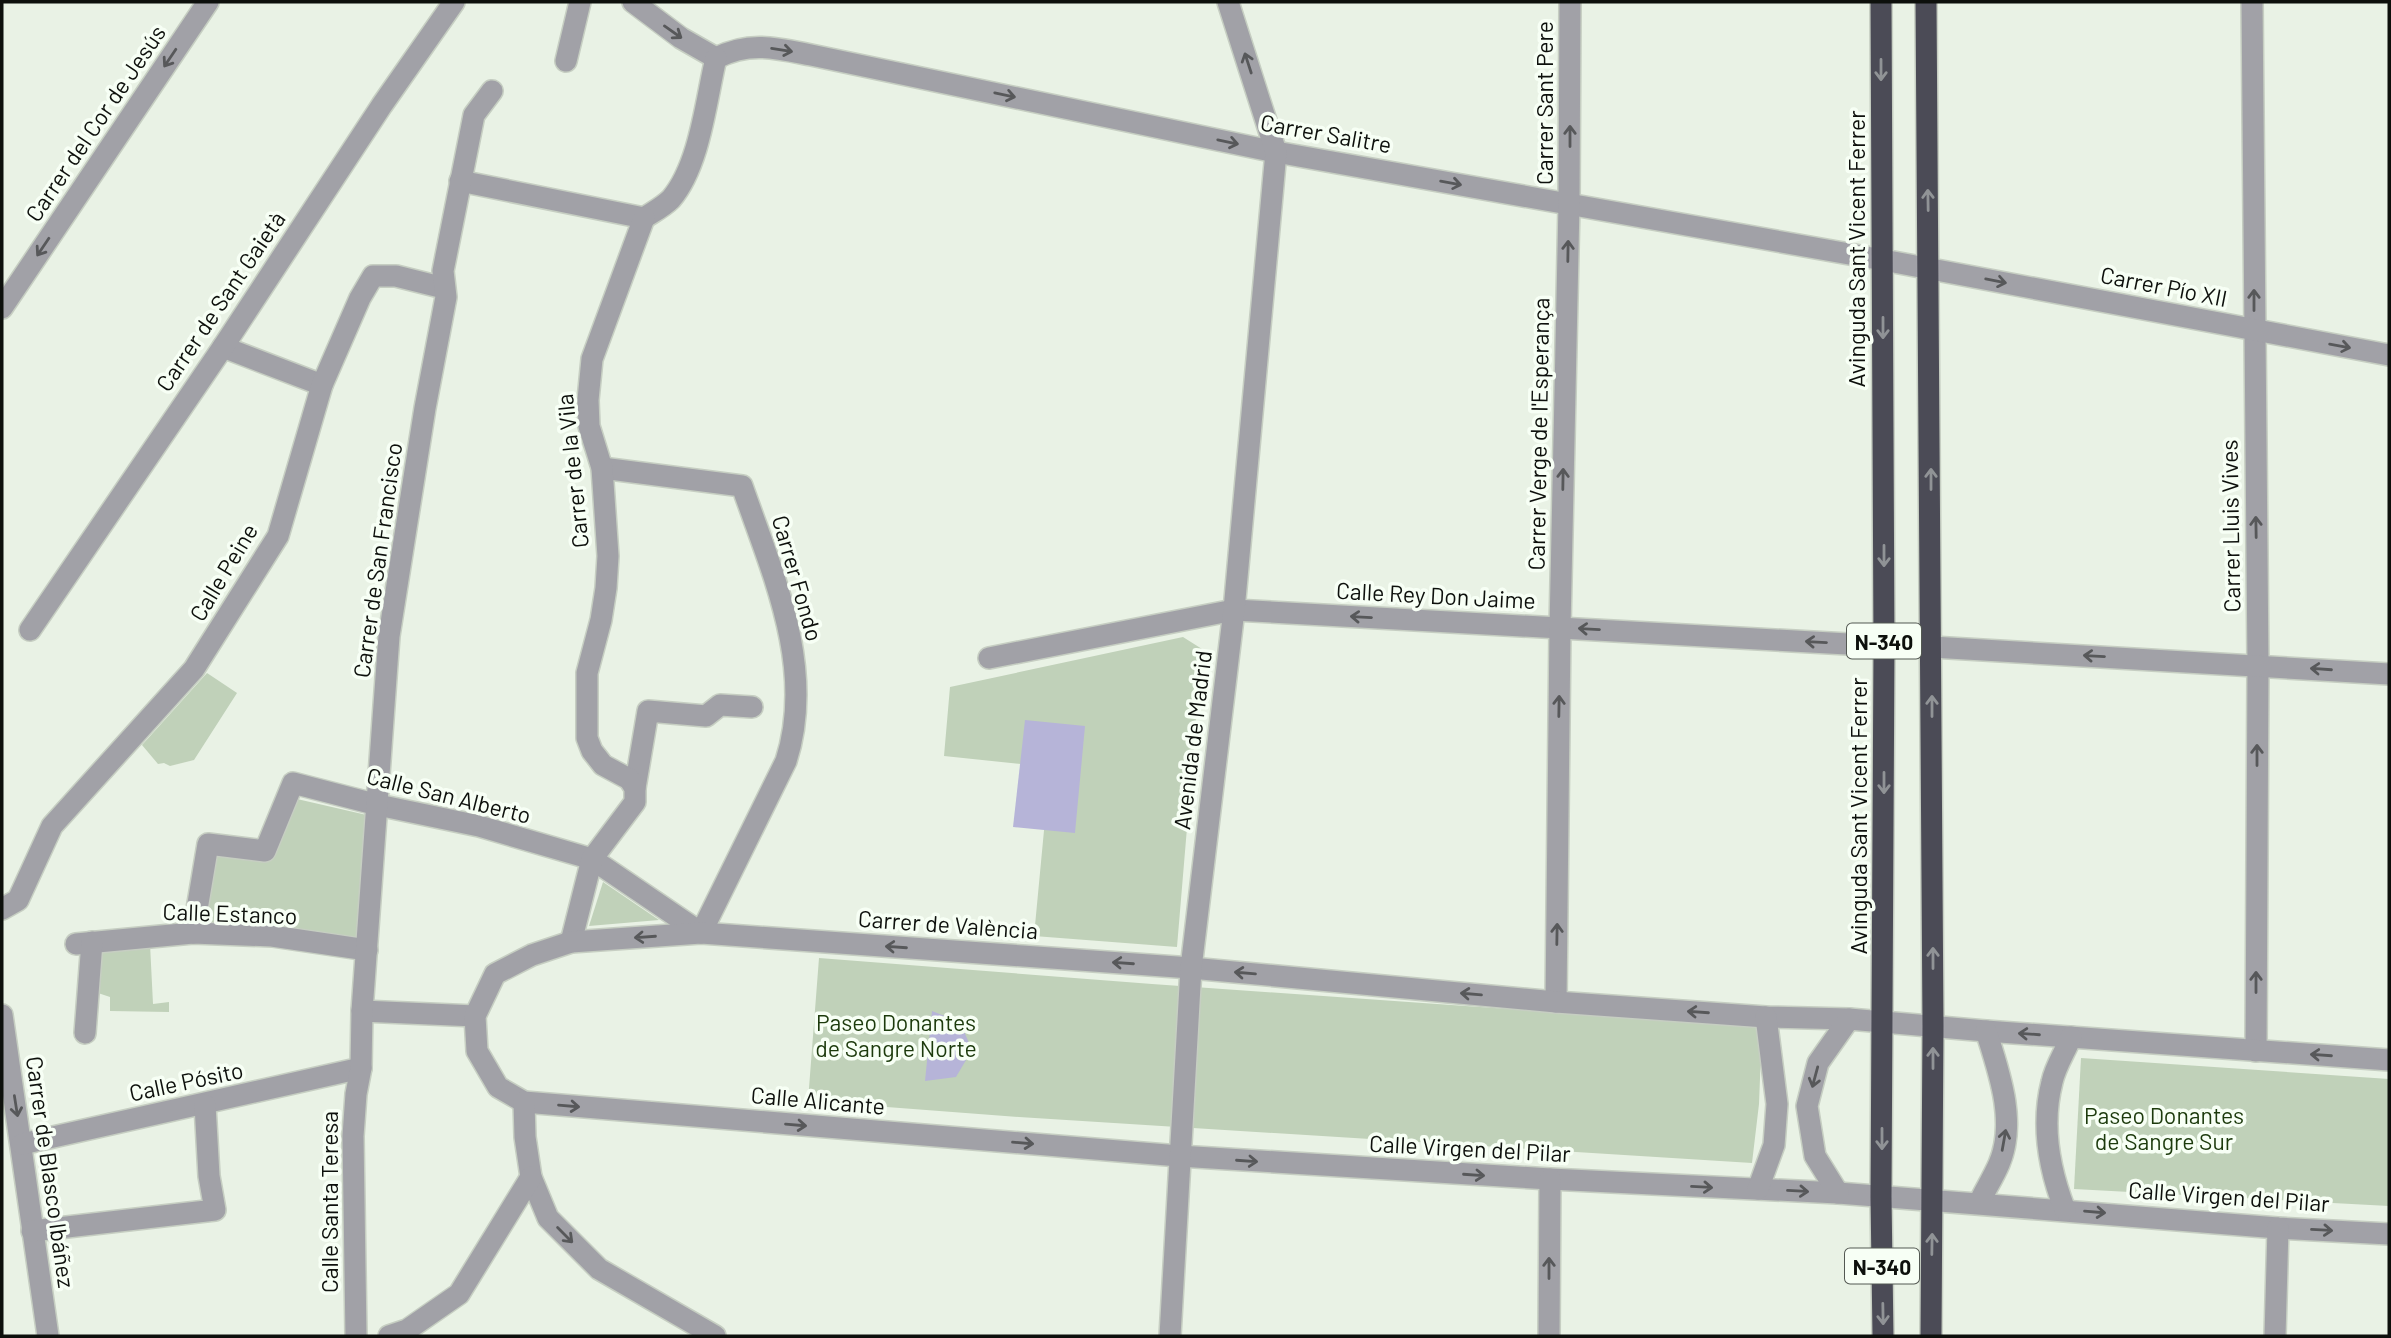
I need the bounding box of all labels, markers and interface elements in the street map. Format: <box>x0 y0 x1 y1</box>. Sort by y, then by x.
street label: Carrer del Cor de Jesús <box>19 19 171 227</box>
street label: Carrer Sant Pere <box>1530 21 1558 185</box>
one-way arrow <box>663 25 682 39</box>
one-way arrow <box>770 44 793 57</box>
one-way arrow <box>163 48 177 68</box>
one-way arrow <box>1240 53 1253 75</box>
one-way arrow <box>1874 58 1888 81</box>
one-way arrow <box>993 89 1016 103</box>
street label: Carrer Salitre <box>1258 108 1394 158</box>
street label: Avinguda Sant Vicent Ferrer <box>1842 110 1870 388</box>
one-way arrow <box>1563 125 1577 148</box>
one-way arrow <box>1216 135 1239 149</box>
one-way arrow <box>1439 177 1462 190</box>
one-way arrow <box>1922 189 1935 212</box>
street label: Carrer de Sant Gaietà <box>149 206 291 396</box>
one-way arrow <box>36 237 50 256</box>
one-way arrow <box>1562 240 1575 263</box>
street label: Carrer Pío XII <box>2098 260 2230 312</box>
one-way arrow <box>1984 275 2007 289</box>
one-way arrow <box>2247 289 2261 312</box>
street label: Carrer Verge de l'Esperança <box>1522 297 1554 571</box>
one-way arrow <box>1876 317 1890 340</box>
one-way arrow <box>2328 339 2351 353</box>
street label: Carrer de la Vila <box>550 392 594 550</box>
street label: Carrer Lluis Vives <box>2214 439 2246 613</box>
street label: Carrer de San Francisco <box>347 441 407 679</box>
one-way arrow <box>1924 467 1938 490</box>
one-way arrow <box>1556 468 1570 491</box>
street label: Carrer Fondo <box>767 512 829 644</box>
one-way arrow <box>2250 516 2263 539</box>
street label: Calle Peine <box>183 518 263 626</box>
one-way arrow <box>1877 544 1891 567</box>
street label: Calle Rey Don Jaime <box>1335 576 1537 614</box>
one-way arrow <box>1351 610 1373 623</box>
one-way arrow <box>1577 623 1600 636</box>
road number: N-340 <box>1847 624 1921 658</box>
one-way arrow <box>1804 636 1827 649</box>
street label: Avenida de Madrid <box>1167 649 1217 831</box>
one-way arrow <box>2083 649 2106 662</box>
one-way arrow <box>2310 662 2333 675</box>
street label: Avinguda Sant Vicent Ferrer <box>1844 677 1872 955</box>
one-way arrow <box>1552 695 1566 718</box>
one-way arrow <box>1925 695 1939 718</box>
one-way arrow <box>2251 744 2264 767</box>
street label: Calle San Alberto <box>364 761 534 829</box>
one-way arrow <box>1877 772 1891 795</box>
street label: Calle Estanco <box>162 897 298 929</box>
street label: Carrer de València <box>857 904 1039 944</box>
one-way arrow <box>1550 923 1564 946</box>
one-way arrow <box>634 930 657 943</box>
one-way arrow <box>885 940 908 953</box>
one-way arrow <box>1926 947 1940 970</box>
one-way arrow <box>1112 956 1135 969</box>
one-way arrow <box>1234 966 1256 979</box>
one-way arrow <box>2249 971 2263 994</box>
one-way arrow <box>1460 987 1483 1000</box>
one-way arrow <box>1687 1006 1710 1019</box>
park label: Paseo Donantes de Sangre Norte <box>815 1008 977 1062</box>
one-way arrow <box>2018 1027 2040 1040</box>
one-way arrow <box>1926 1047 1940 1070</box>
one-way arrow <box>2310 1048 2333 1061</box>
street label: Carrer de Blasco Ibáñez <box>21 1054 81 1290</box>
street label: Calle Pósito <box>126 1055 246 1107</box>
one-way arrow <box>1807 1066 1820 1088</box>
street label: Calle Alicante <box>750 1080 886 1120</box>
one-way arrow <box>10 1094 23 1117</box>
one-way arrow <box>557 1100 580 1113</box>
park label: Paseo Donantes de Sangre Sur <box>2084 1101 2244 1155</box>
street label: Calle Santa Teresa <box>315 1111 343 1293</box>
one-way arrow <box>784 1118 807 1131</box>
one-way arrow <box>1875 1128 1889 1151</box>
street label: Calle Virgen del Pilar <box>1369 1129 1572 1167</box>
one-way arrow <box>1998 1129 2011 1152</box>
one-way arrow <box>1011 1137 1033 1150</box>
one-way arrow <box>1236 1154 1259 1167</box>
one-way arrow <box>1463 1168 1486 1181</box>
street label: Calle Virgen del Pilar <box>2127 1175 2331 1217</box>
one-way arrow <box>1690 1180 1713 1193</box>
one-way arrow <box>1786 1185 1809 1198</box>
one-way arrow <box>2084 1206 2106 1219</box>
one-way arrow <box>2310 1224 2333 1237</box>
one-way arrow <box>556 1226 573 1243</box>
one-way arrow <box>1925 1233 1939 1256</box>
road number: N-340 <box>1845 1248 1919 1284</box>
one-way arrow <box>1542 1257 1556 1280</box>
one-way arrow <box>1876 1302 1890 1325</box>

